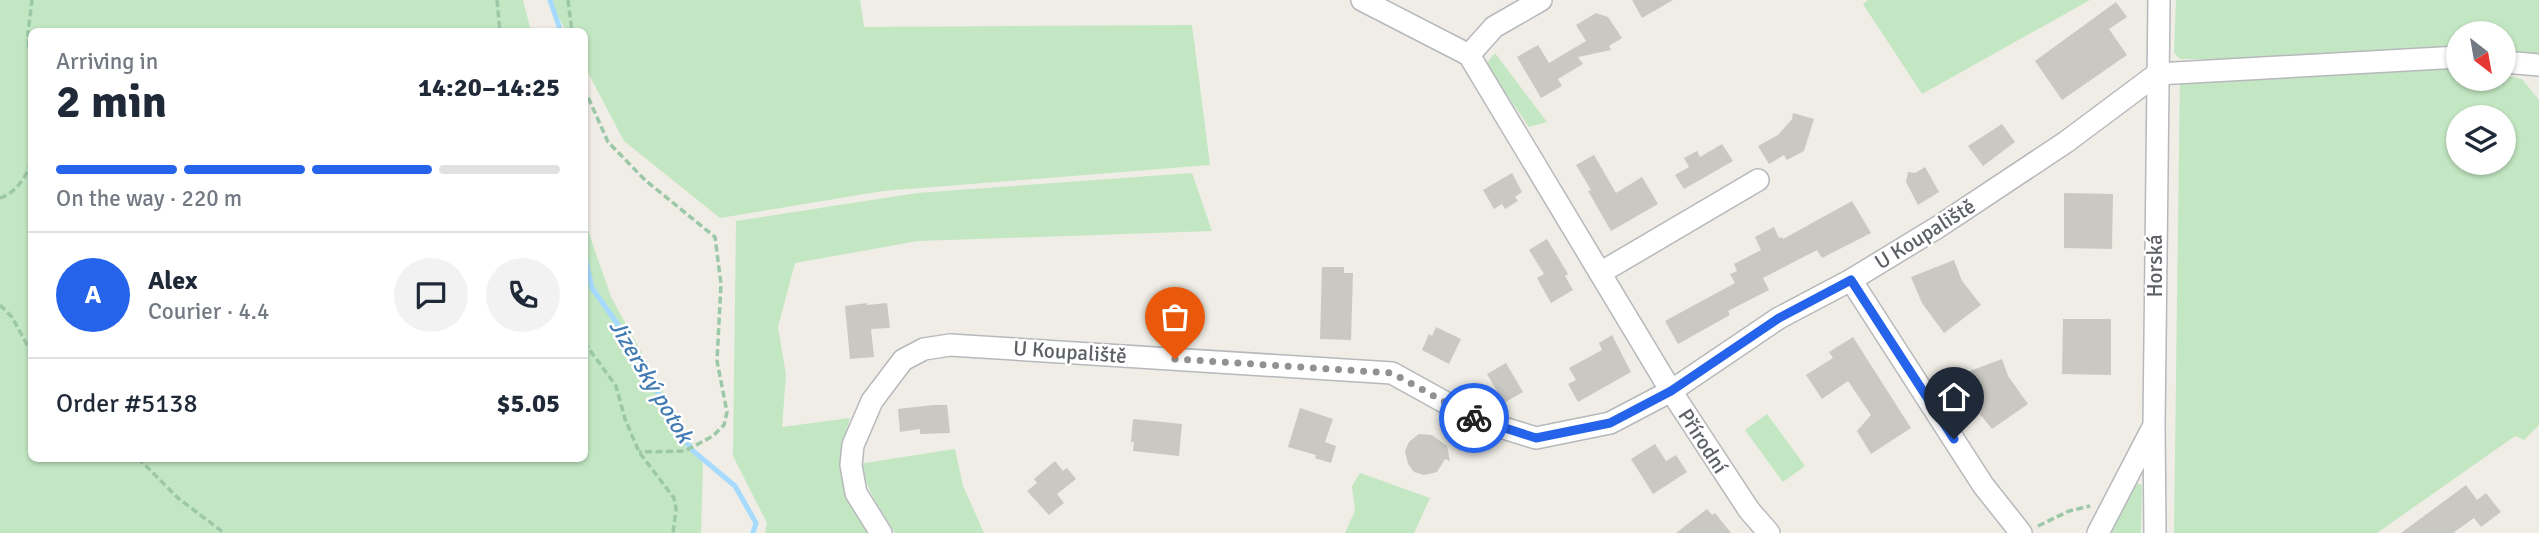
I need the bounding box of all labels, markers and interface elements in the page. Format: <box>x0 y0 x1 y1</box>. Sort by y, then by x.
north arrow <box>2446 21 2516 91</box>
map controls <box>2446 21 2516 175</box>
text: Arriving in <box>56 47 158 76</box>
text: 14:20–14:25 <box>418 72 560 104</box>
text: 2 min <box>56 74 167 130</box>
button: layers <box>2446 105 2516 175</box>
text: On the way · 220 m <box>56 184 242 213</box>
street label: U Koupaliště <box>1870 193 1980 275</box>
street label: Horská <box>2142 234 2168 298</box>
button: chat <box>394 258 468 332</box>
button: phone <box>486 258 560 332</box>
text: Alex <box>148 265 198 297</box>
text: A <box>85 279 101 311</box>
pin <box>1145 287 1205 359</box>
text: Courier · 4.4 <box>148 297 269 326</box>
icon: bag <box>1156 298 1194 336</box>
water label: Jizerský potok <box>603 314 701 450</box>
street label: U Koupaliště <box>1012 335 1128 369</box>
pin <box>1924 367 1984 439</box>
icon: home <box>1935 378 1973 416</box>
courier <box>1439 383 1509 453</box>
text: Order #5138 <box>56 388 197 420</box>
text: $5.05 <box>496 388 560 420</box>
icon: bike <box>1455 399 1493 437</box>
street label: Přírodní <box>1673 404 1734 478</box>

